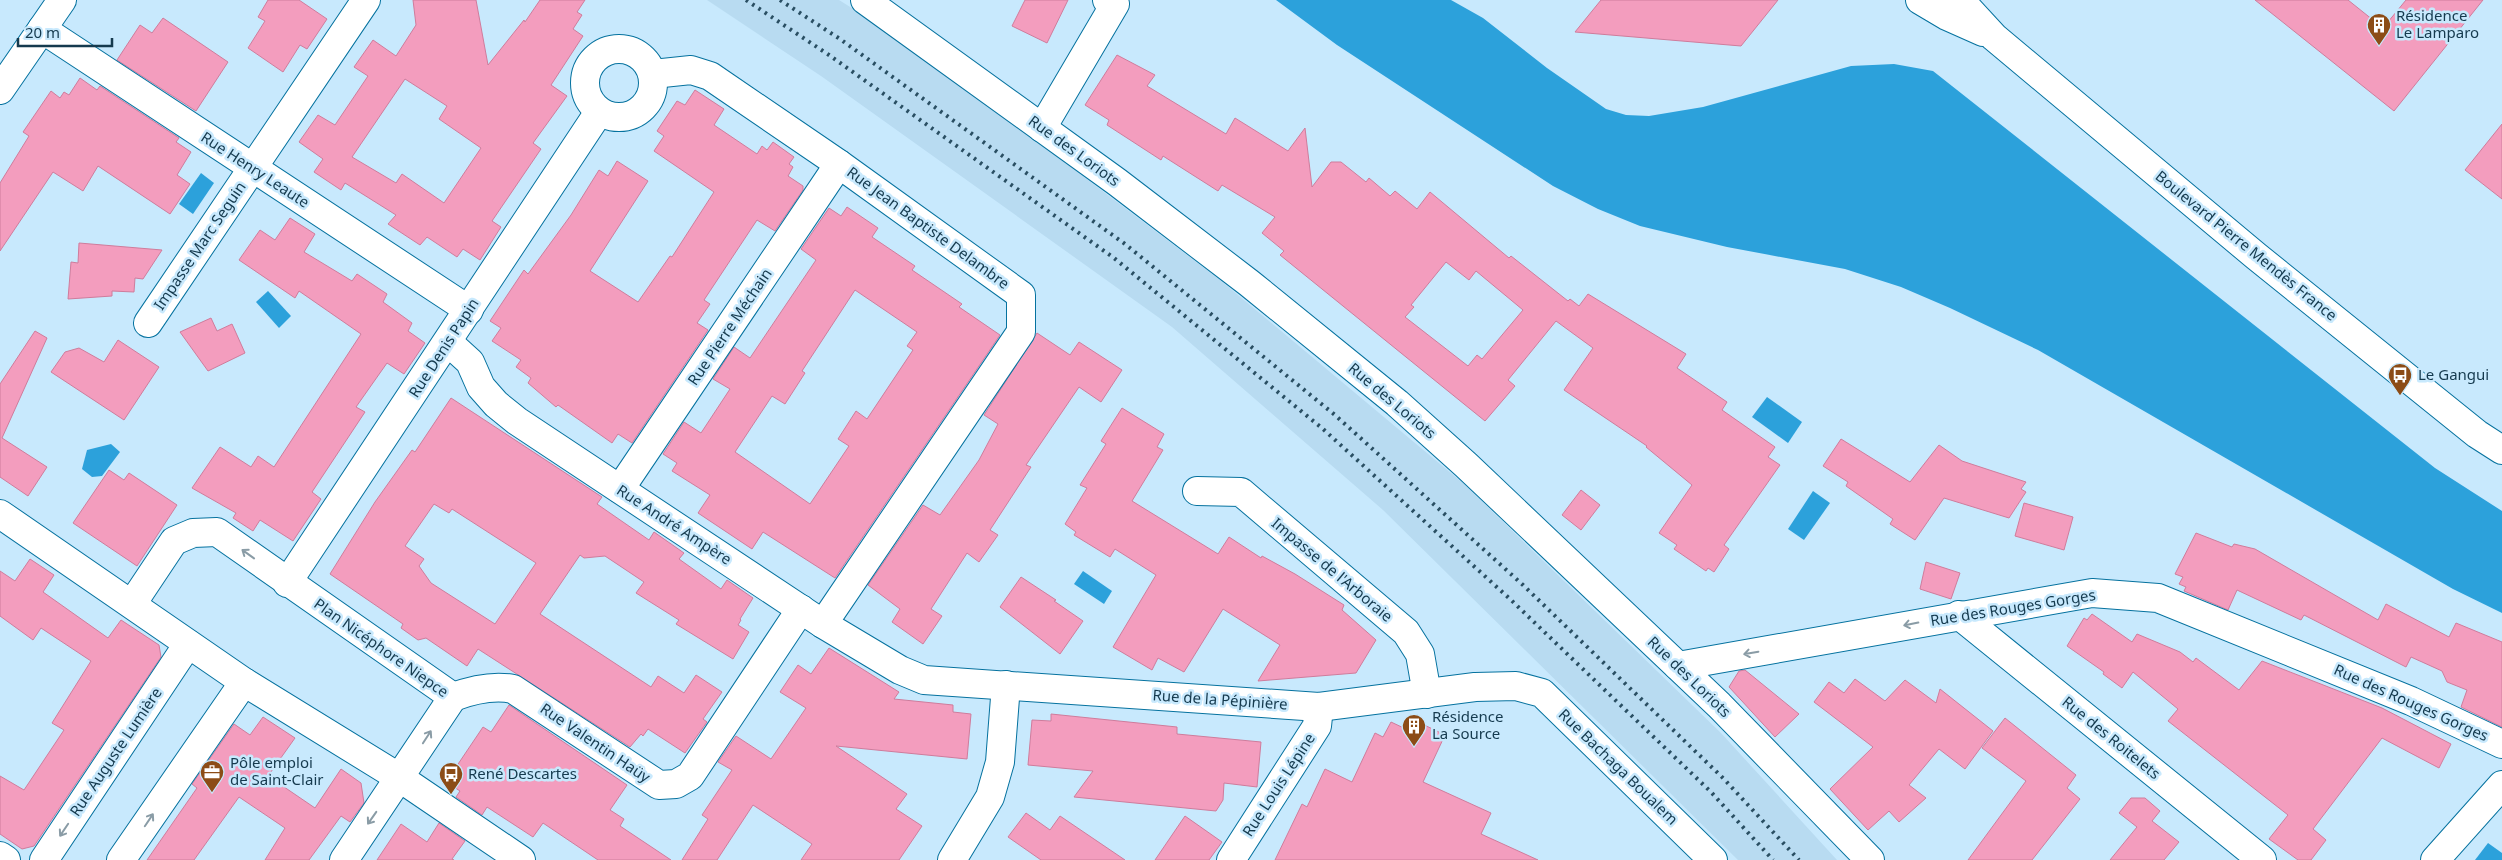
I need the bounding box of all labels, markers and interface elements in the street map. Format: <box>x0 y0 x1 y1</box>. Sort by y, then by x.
place label: Résidence Le Lamparo <box>2396 5 2479 42</box>
building icon: Résidence Le Lamparo <box>2366 12 2392 46</box>
scale bar <box>18 15 111 47</box>
text: 20 m <box>25 22 60 42</box>
street label: Rue des Loriots <box>1025 110 1124 190</box>
street label: Rue Henry Leaute <box>197 127 314 212</box>
street label: Rue Jean Baptiste Delambre <box>843 161 1014 293</box>
street label: Boulevard Pierre Mendès France <box>2152 166 2342 325</box>
street label: Impasse Marc Seguin <box>149 177 250 314</box>
street label: Rue Pierre Méchain <box>683 264 776 389</box>
street label: Rue Denis Papin <box>404 294 483 401</box>
street label: Rue des Loriots <box>1345 358 1441 443</box>
bus stop icon: Le Gangui <box>2387 362 2413 396</box>
place label: Le Gangui <box>2418 364 2489 384</box>
street label: Rue André Ampère <box>613 480 736 569</box>
street label: Impasse de l'Arboraie <box>1268 513 1397 626</box>
one-way arrow <box>241 549 255 559</box>
street label: Rue des Rouges Gorges <box>1929 584 2097 630</box>
street label: Plan Nicéphore Niepce <box>310 593 453 701</box>
one-way arrow <box>1904 619 1920 629</box>
street label: Rue des Loriots <box>1644 631 1736 721</box>
one-way arrow <box>1744 649 1760 659</box>
street label: Rue des Rouges Gorges <box>2331 659 2492 745</box>
street label: Rue Auguste Lumière <box>65 683 166 820</box>
street label: Rue de la Pépinière <box>1152 684 1288 714</box>
street label: Rue des Roitelets <box>2058 691 2165 783</box>
street label: Rue Valentin Haüy <box>537 698 655 787</box>
street label: Rue Bachaga Boualem <box>1555 704 1683 828</box>
place label: Résidence La Source <box>1432 706 1503 743</box>
building icon: Résidence La Source <box>1401 713 1427 747</box>
street label: Rue Louis Lépine <box>1237 729 1319 840</box>
one-way arrow <box>422 731 432 745</box>
place label: Pôle emploi de Saint-Clair <box>230 752 323 789</box>
office icon: Pôle emploi de Saint-Clair <box>199 759 225 793</box>
bus stop icon: René Descartes <box>438 761 464 795</box>
place label: René Descartes <box>468 763 577 783</box>
one-way arrow <box>367 811 377 825</box>
one-way arrow <box>144 813 154 827</box>
one-way arrow <box>59 822 69 836</box>

